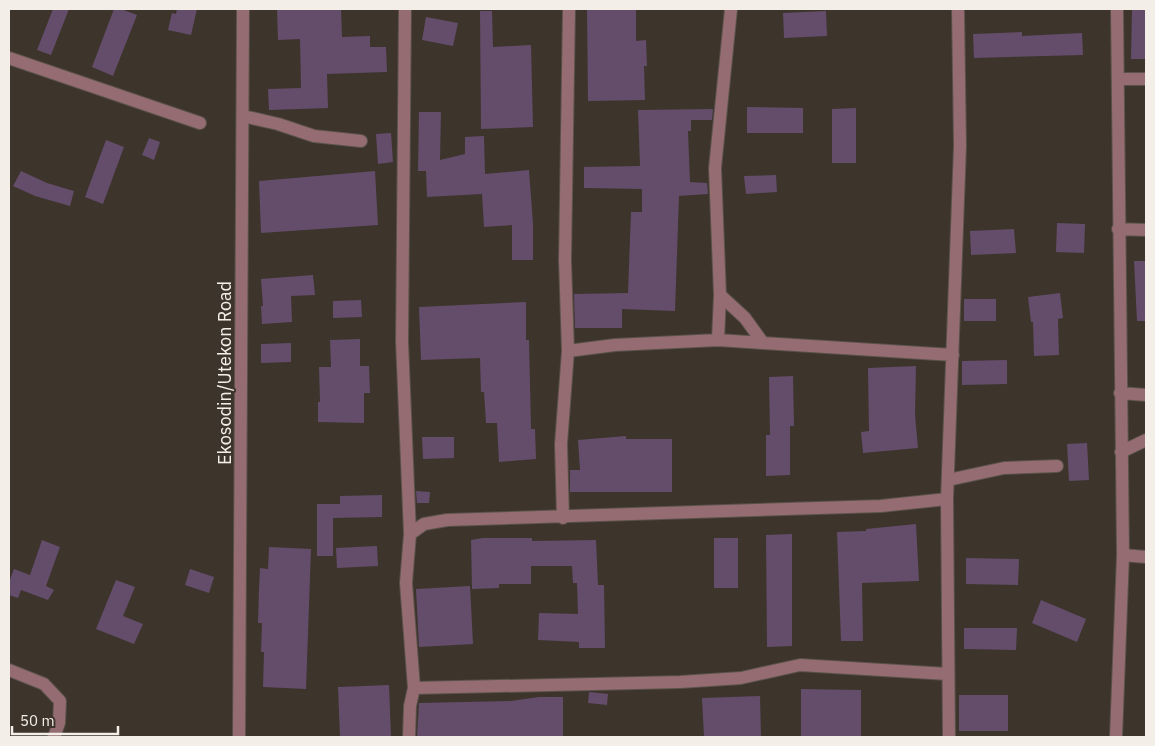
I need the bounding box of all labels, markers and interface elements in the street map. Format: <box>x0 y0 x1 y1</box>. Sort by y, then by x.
street label: Ekosodin/Utekon Road <box>213 281 236 465</box>
scale bar <box>12 704 119 736</box>
text: 50 m <box>20 711 55 730</box>

